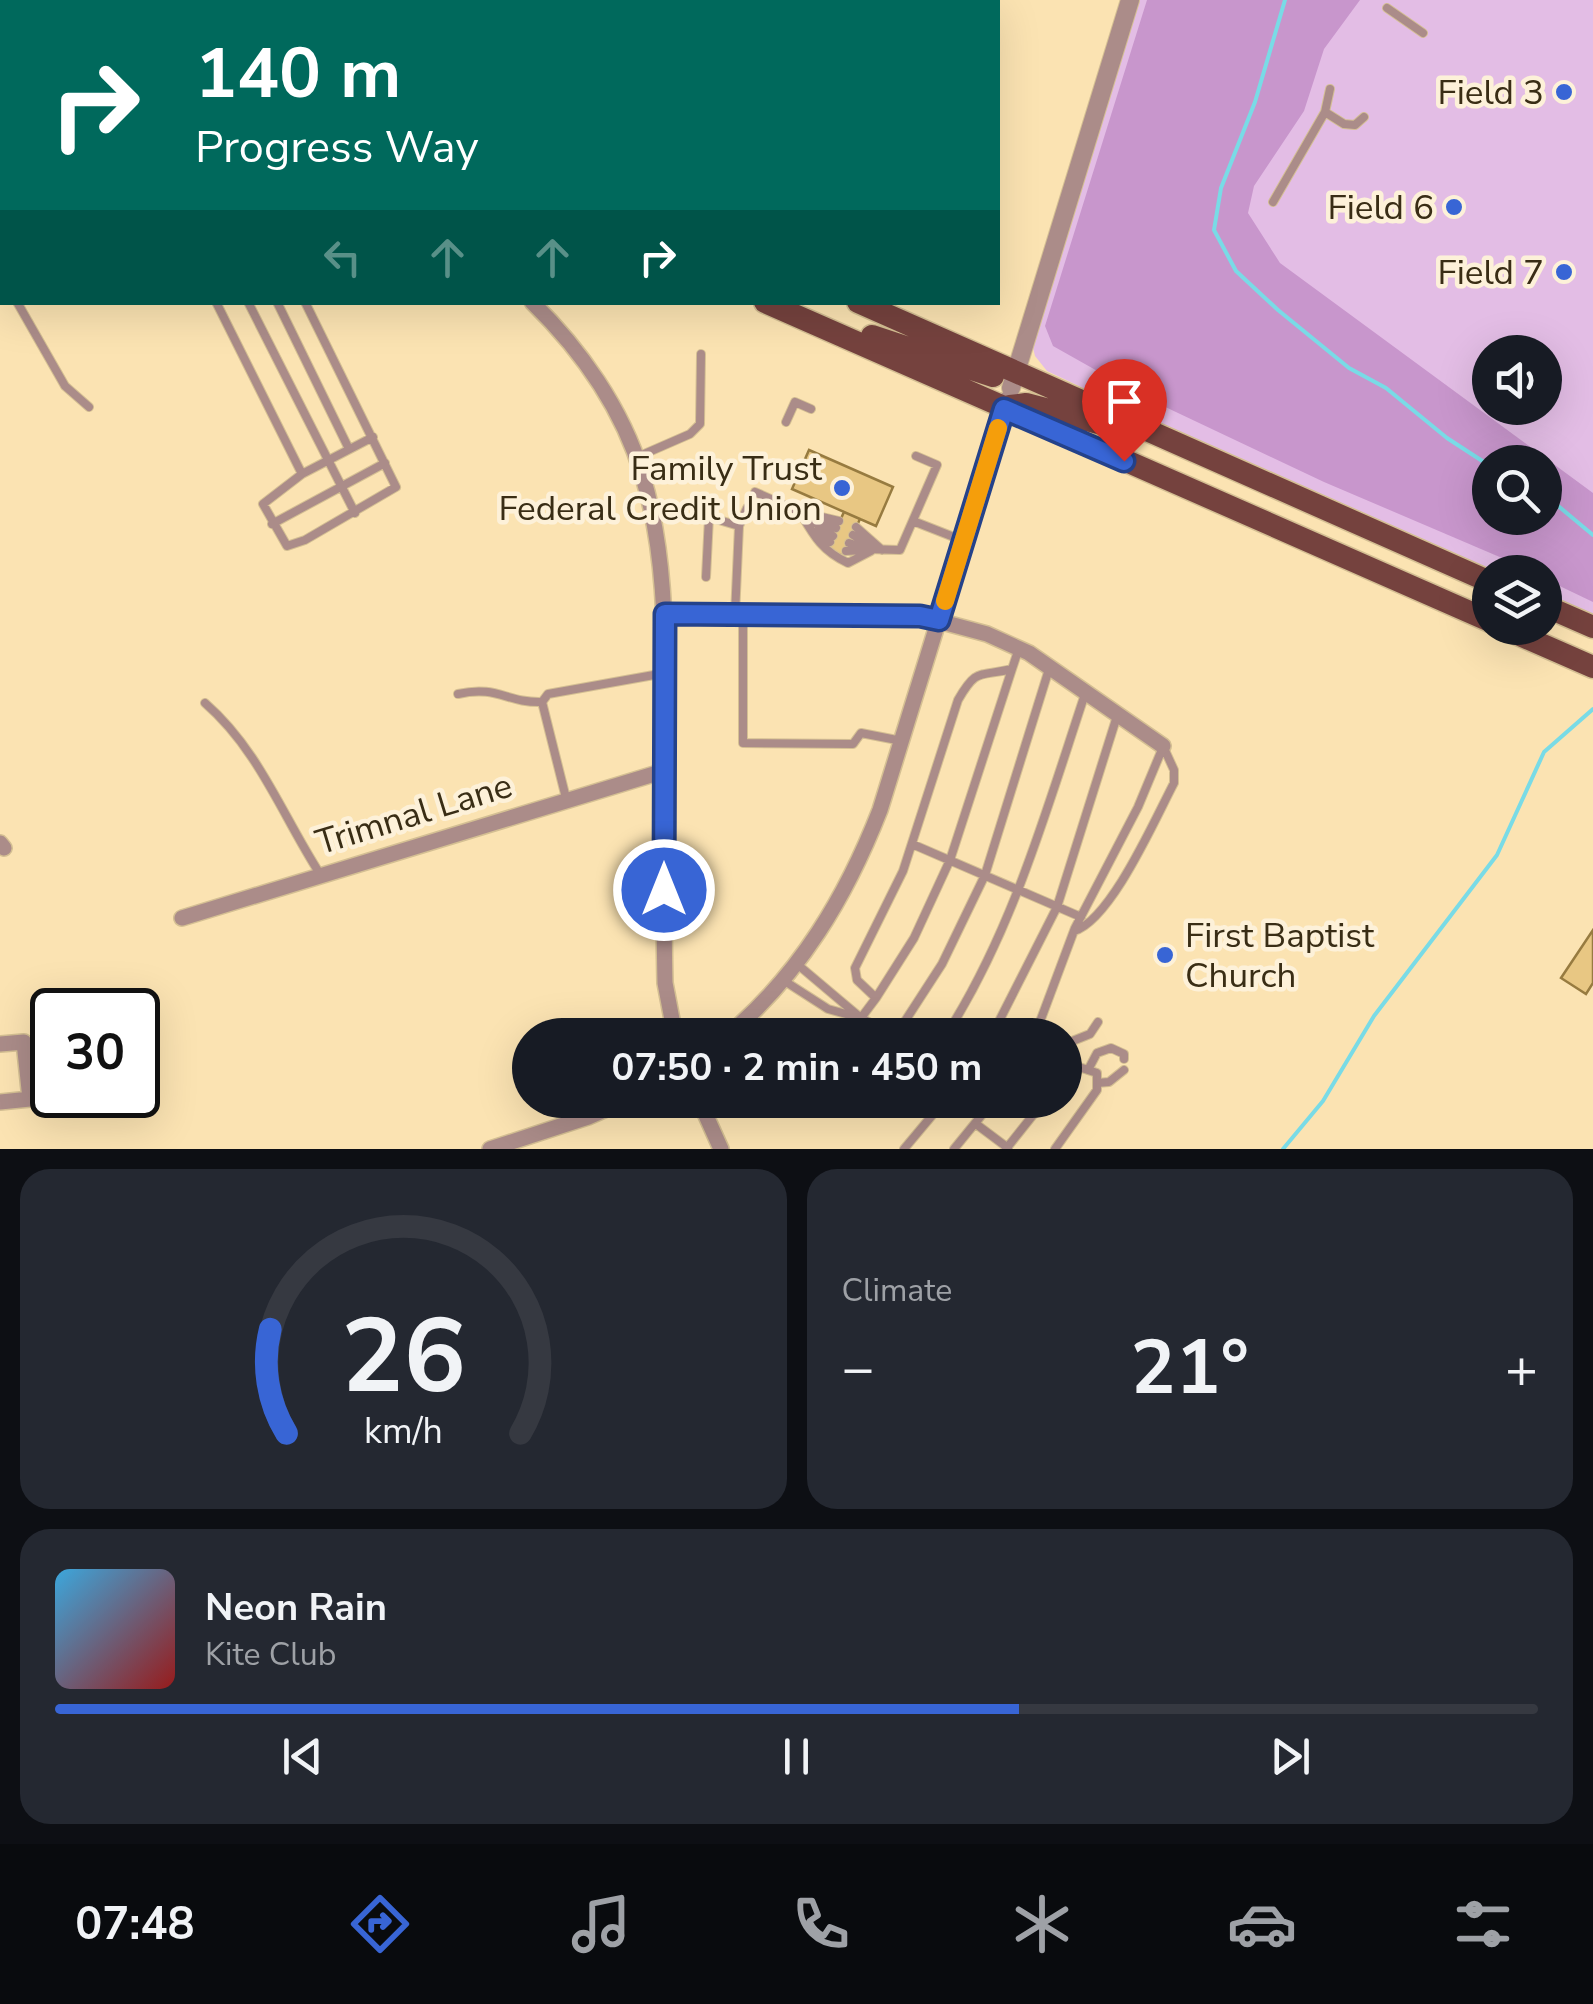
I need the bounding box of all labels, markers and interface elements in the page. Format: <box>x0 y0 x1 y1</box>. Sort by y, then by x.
text: 140 m <box>195 26 401 122</box>
icon: right <box>30 40 160 170</box>
place label: Field 3 <box>1437 69 1544 116</box>
marker: Field 3 <box>1553 81 1575 103</box>
text: Progress Way <box>195 117 479 178</box>
place label: Field 6 <box>1327 184 1434 231</box>
marker: Field 6 <box>1443 196 1465 218</box>
icon: left <box>315 230 370 285</box>
icon: ahead <box>420 230 475 285</box>
icon: ahead <box>525 230 580 285</box>
icon: right <box>630 230 685 285</box>
place label: Field 7 <box>1437 249 1544 296</box>
marker: Field 7 <box>1553 261 1575 283</box>
map controls <box>1472 335 1562 645</box>
button: sound <box>1472 335 1562 425</box>
pin <box>1082 359 1167 462</box>
icon: arrive <box>1097 374 1152 429</box>
place label: Family Trust Federal Credit Union <box>499 445 823 532</box>
button: search <box>1472 445 1562 535</box>
marker: Family Trust Federal Credit Union <box>831 477 853 499</box>
button: layers <box>1472 555 1562 645</box>
street label: Trimnal Lane <box>310 762 518 866</box>
position arrow <box>612 838 716 942</box>
place label: First Baptist Church <box>1185 912 1375 999</box>
marker: First Baptist Church <box>1154 944 1176 966</box>
speed limit sign: 30 <box>30 988 160 1118</box>
text: 07:50 · 2 min · 450 m <box>612 1042 982 1093</box>
text: Climate <box>842 1269 952 1312</box>
text: 26 <box>341 1286 466 1428</box>
text: 21° <box>1131 1317 1249 1419</box>
text: − <box>842 1331 875 1406</box>
text: + <box>1505 1331 1538 1406</box>
text: km/h <box>364 1407 443 1456</box>
text: Neon Rain <box>205 1582 387 1633</box>
text: Kite Club <box>205 1633 336 1676</box>
icon: previous <box>275 1729 330 1784</box>
icon: pause <box>769 1729 824 1784</box>
icon: next <box>1263 1729 1318 1784</box>
icon: directions <box>345 1889 415 1959</box>
icon: music <box>566 1889 636 1959</box>
icon: phone <box>786 1889 856 1959</box>
icon: climate <box>1007 1889 1077 1959</box>
icon: car <box>1227 1889 1297 1959</box>
icon: filters <box>1448 1889 1518 1959</box>
text: 07:48 <box>75 1894 194 1955</box>

